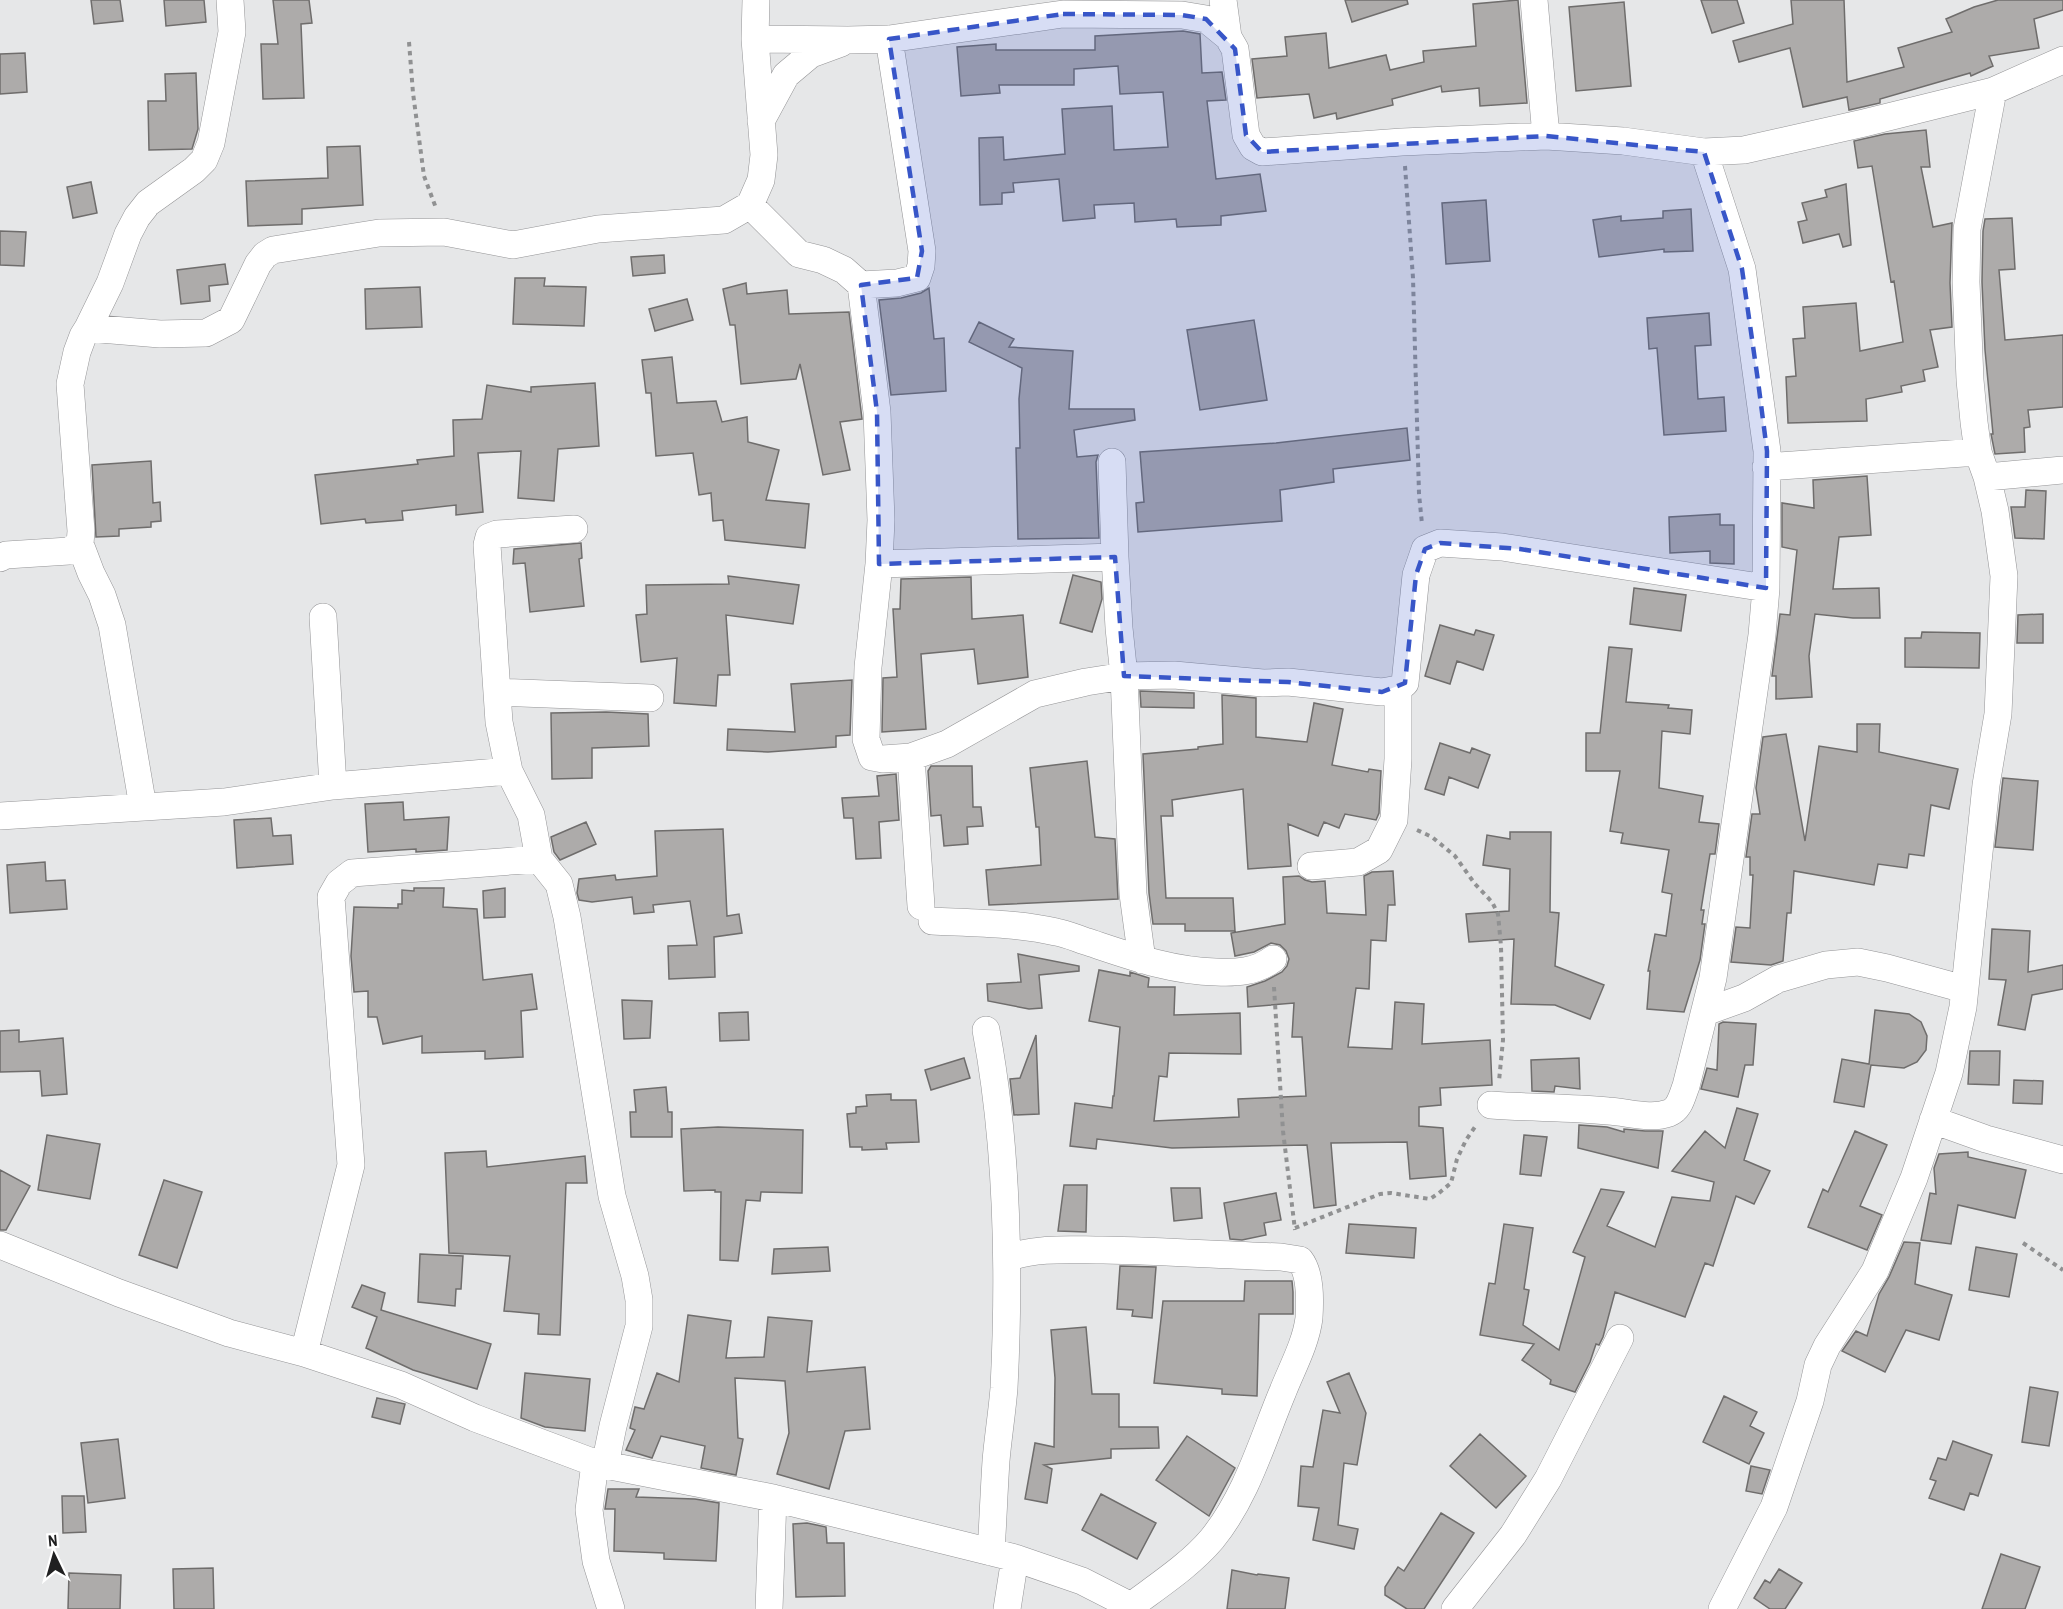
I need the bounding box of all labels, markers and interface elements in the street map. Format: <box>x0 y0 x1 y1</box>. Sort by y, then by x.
north arrow <box>24 1525 84 1585</box>
text: N <box>47 1529 58 1551</box>

